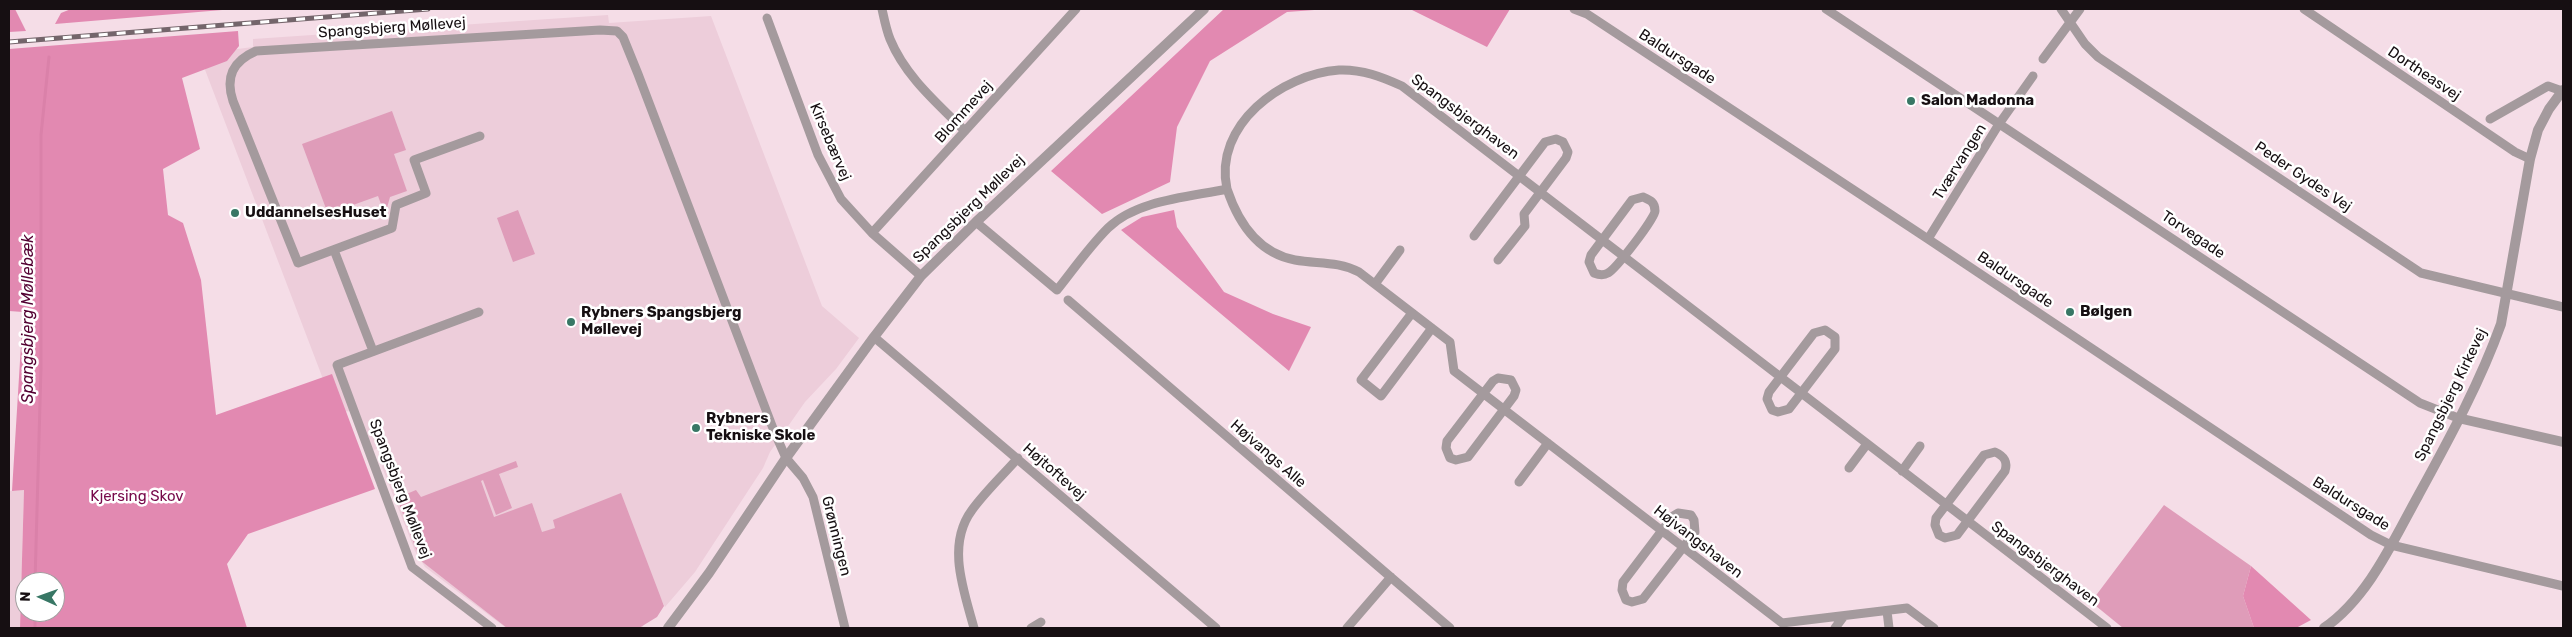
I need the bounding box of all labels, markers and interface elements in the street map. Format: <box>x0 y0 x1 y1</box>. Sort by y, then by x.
street label: Spangsbjerg Møllevej <box>318 14 466 42</box>
street label: Baldursgade <box>1635 26 1719 88</box>
street label: Dortheasvej <box>2384 43 2464 105</box>
street label: Spangsbjerghaven <box>1407 70 1523 164</box>
street label: Blommevej <box>931 77 997 147</box>
place label: Salon Madonna <box>1921 92 2034 110</box>
marker: Salon Madonna <box>1905 95 1917 107</box>
street label: Kirsebærvej <box>806 100 854 184</box>
street label: Tværvangen <box>1929 121 1991 203</box>
street label: Peder Gydes Vej <box>2251 138 2355 216</box>
street label: Spangsbjerg Møllevej <box>910 151 1028 267</box>
place label: UddannelsesHuset <box>245 204 387 222</box>
marker: UddannelsesHuset <box>229 207 241 219</box>
street label: Torvegade <box>2158 207 2228 263</box>
water label: Spangsbjerg Møllebæk <box>18 235 38 403</box>
street label: Baldursgade <box>1974 248 2056 312</box>
place label: Bølgen <box>2080 303 2132 321</box>
place label: Rybners Spangsbjerg Møllevej <box>581 304 742 339</box>
marker: Bølgen <box>2064 306 2076 318</box>
marker: Rybners Spangsbjerg Møllevej <box>565 316 577 328</box>
street label: Spangsbjerg Kirkevej <box>2411 326 2491 464</box>
place label: Rybners Tekniske Skole <box>706 410 815 445</box>
street label: Højvangs Alle <box>1226 416 1310 492</box>
street label: Spangsbjerg Møllevej <box>365 417 435 561</box>
marker: Rybners Tekniske Skole <box>690 422 702 434</box>
street label: Højtoftevej <box>1019 440 1089 504</box>
street label: Baldursgade <box>2309 473 2393 535</box>
park label: Kjersing Skov <box>90 488 184 506</box>
street label: Grønningen <box>817 494 855 578</box>
street label: Højvangshaven <box>1650 502 1746 582</box>
street label: Spangsbjerghaven <box>1987 517 2103 611</box>
north arrow <box>15 572 65 622</box>
text: N <box>17 591 34 602</box>

